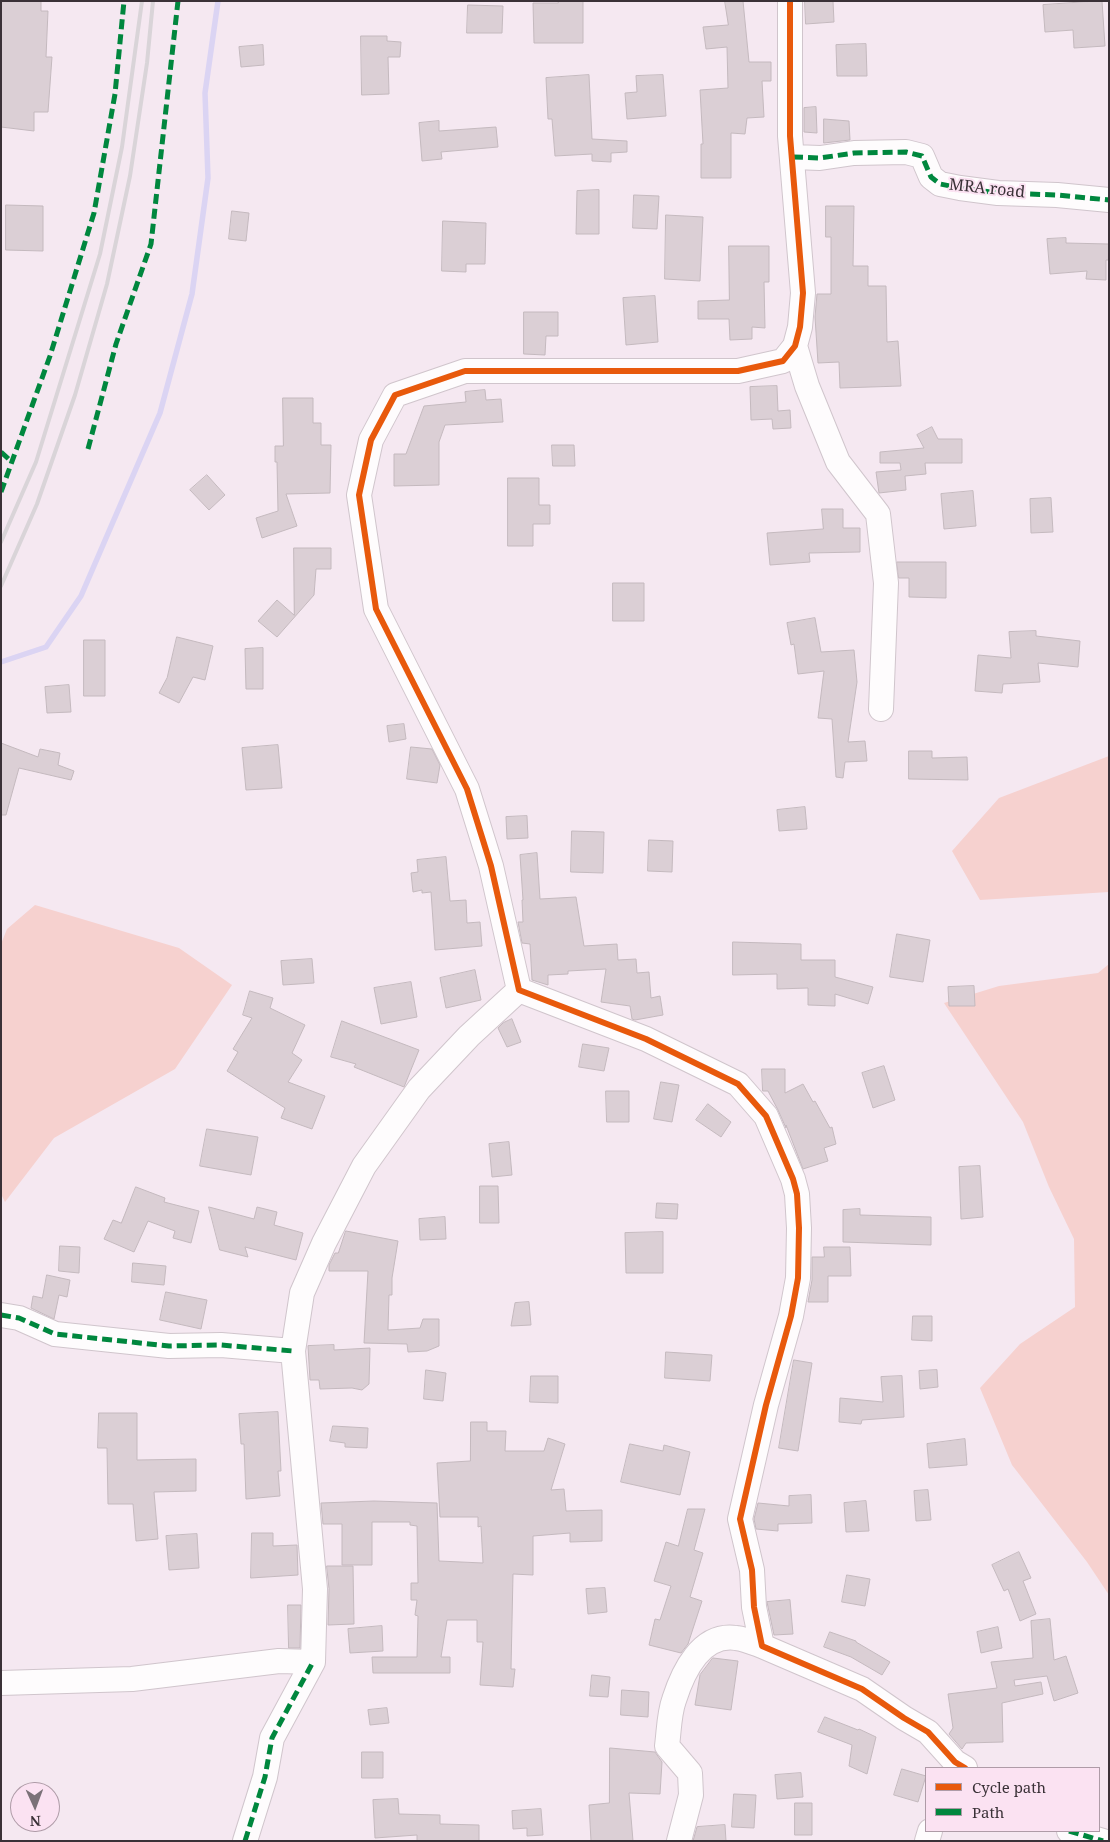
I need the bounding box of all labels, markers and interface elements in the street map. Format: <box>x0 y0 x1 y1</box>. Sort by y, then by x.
street label: MRA road <box>948 175 1026 203</box>
legend <box>925 1767 1100 1832</box>
text: Cycle path <box>972 1777 1046 1797</box>
north arrow <box>10 1782 60 1832</box>
text: Path <box>972 1802 1004 1822</box>
text: N <box>30 1812 41 1831</box>

